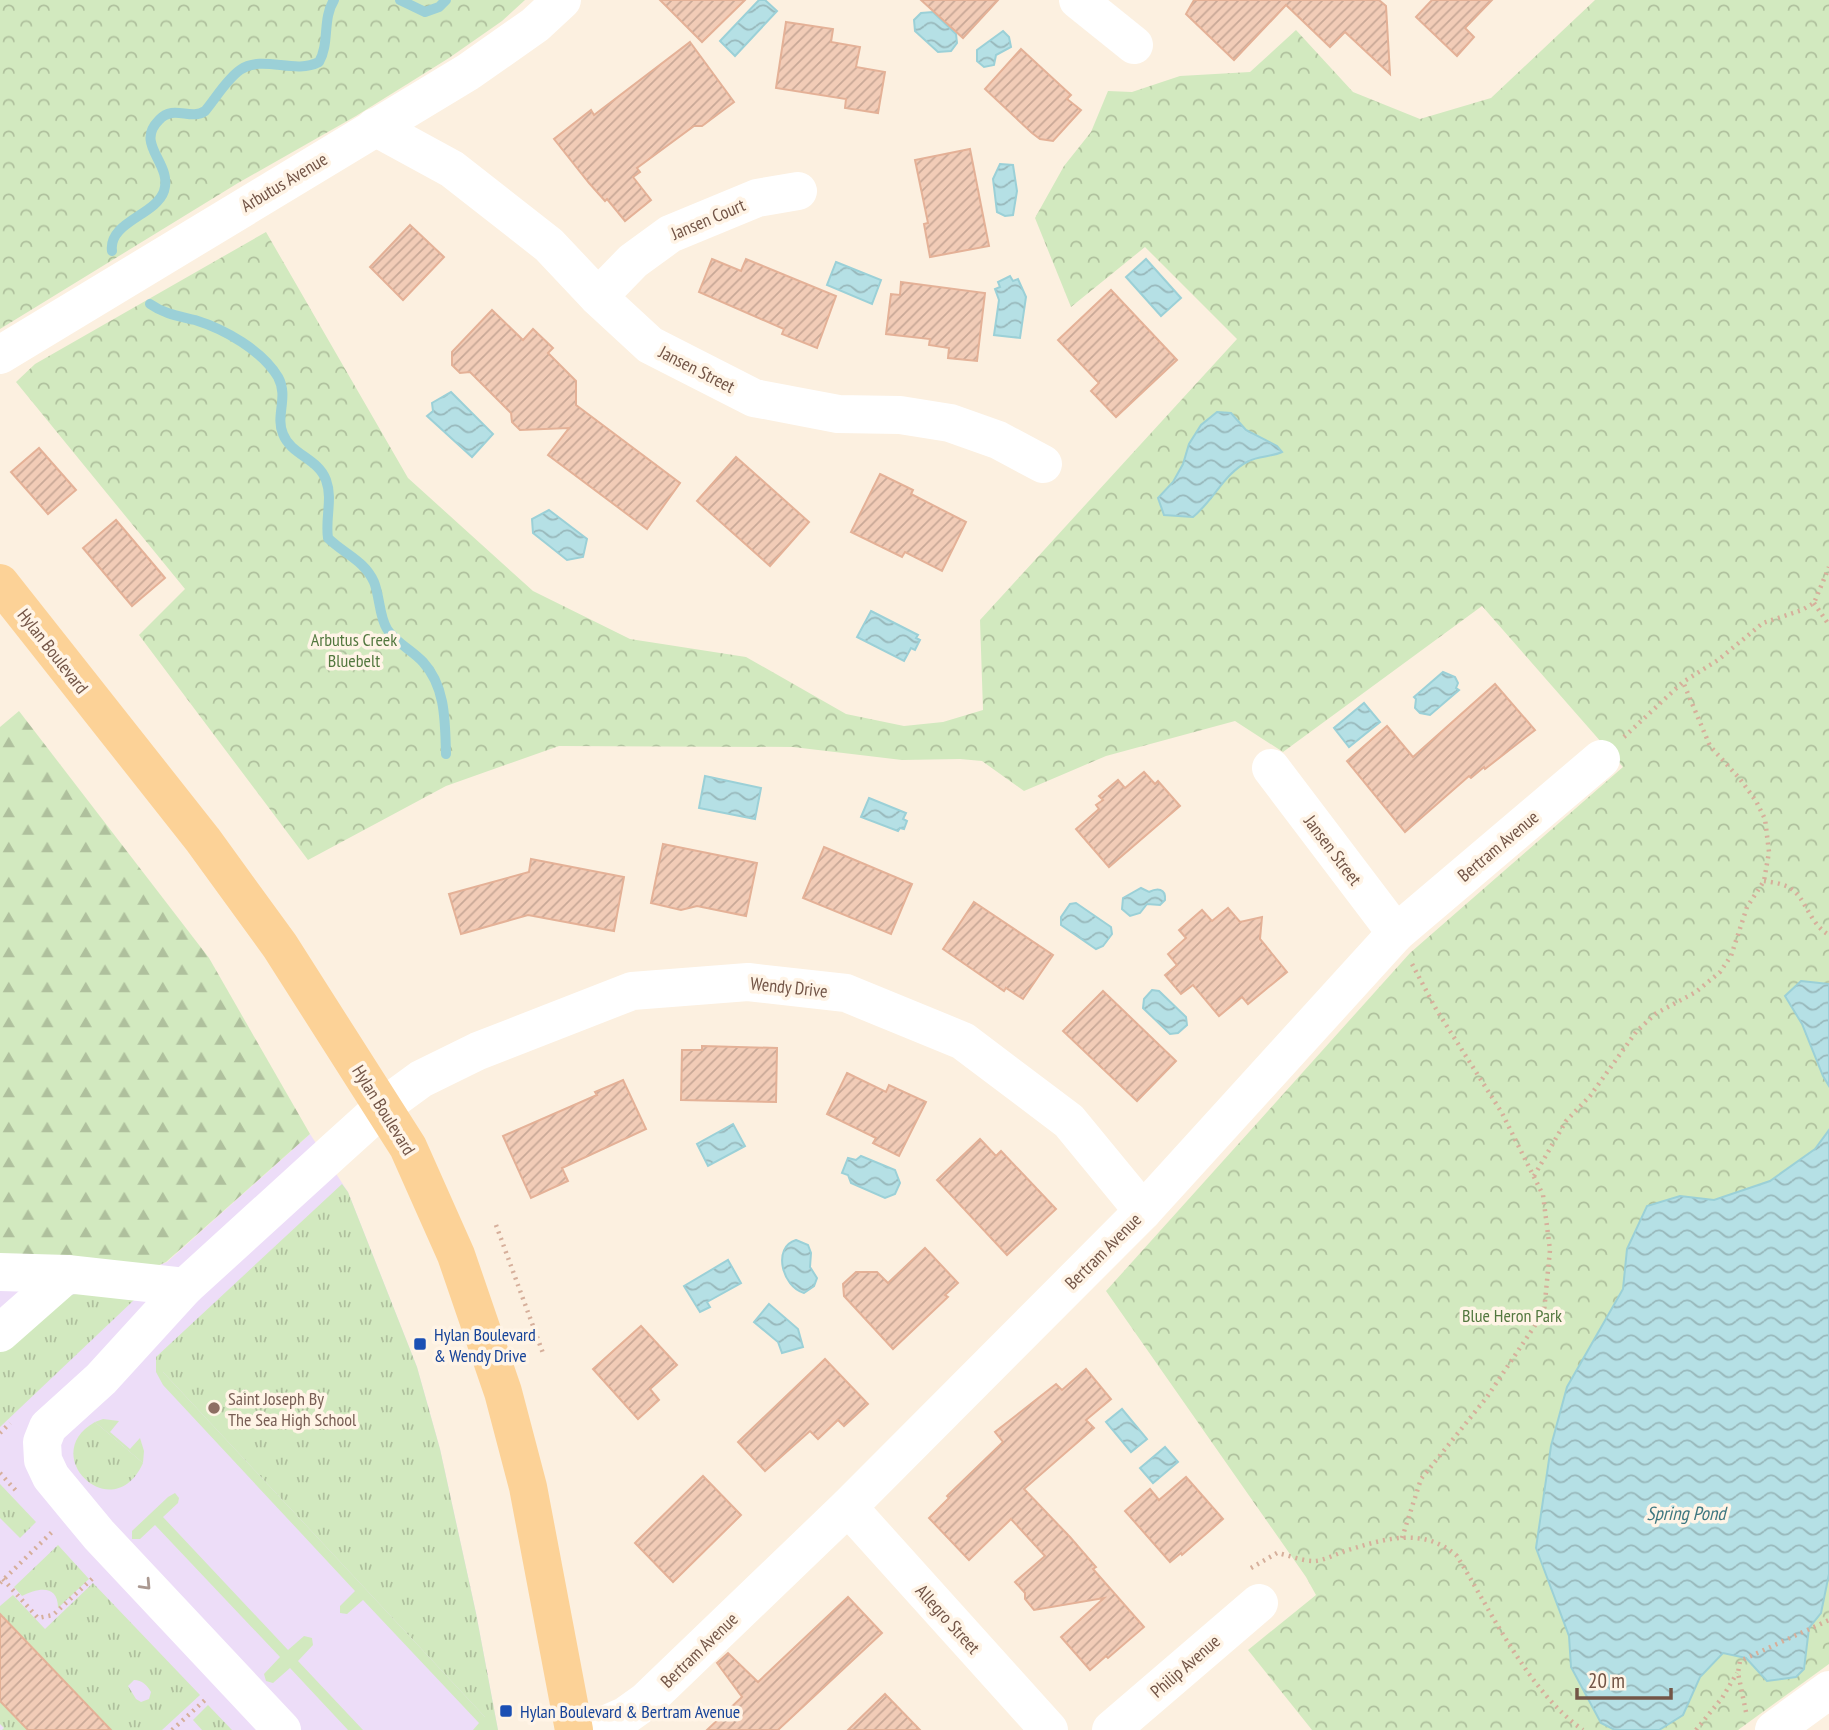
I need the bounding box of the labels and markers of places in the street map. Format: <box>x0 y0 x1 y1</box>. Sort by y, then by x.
place label: Hylan Boulevard & Wendy Drive <box>434 1323 536 1367</box>
marker: Hylan Boulevard & Wendy Drive <box>412 1336 428 1352</box>
place label: Saint Joseph By The Sea High School <box>228 1387 357 1431</box>
marker: Saint Joseph By The Sea High School <box>206 1400 222 1416</box>
place label: Hylan Boulevard & Bertram Avenue <box>520 1700 740 1723</box>
marker: Hylan Boulevard & Bertram Avenue <box>498 1703 514 1719</box>

